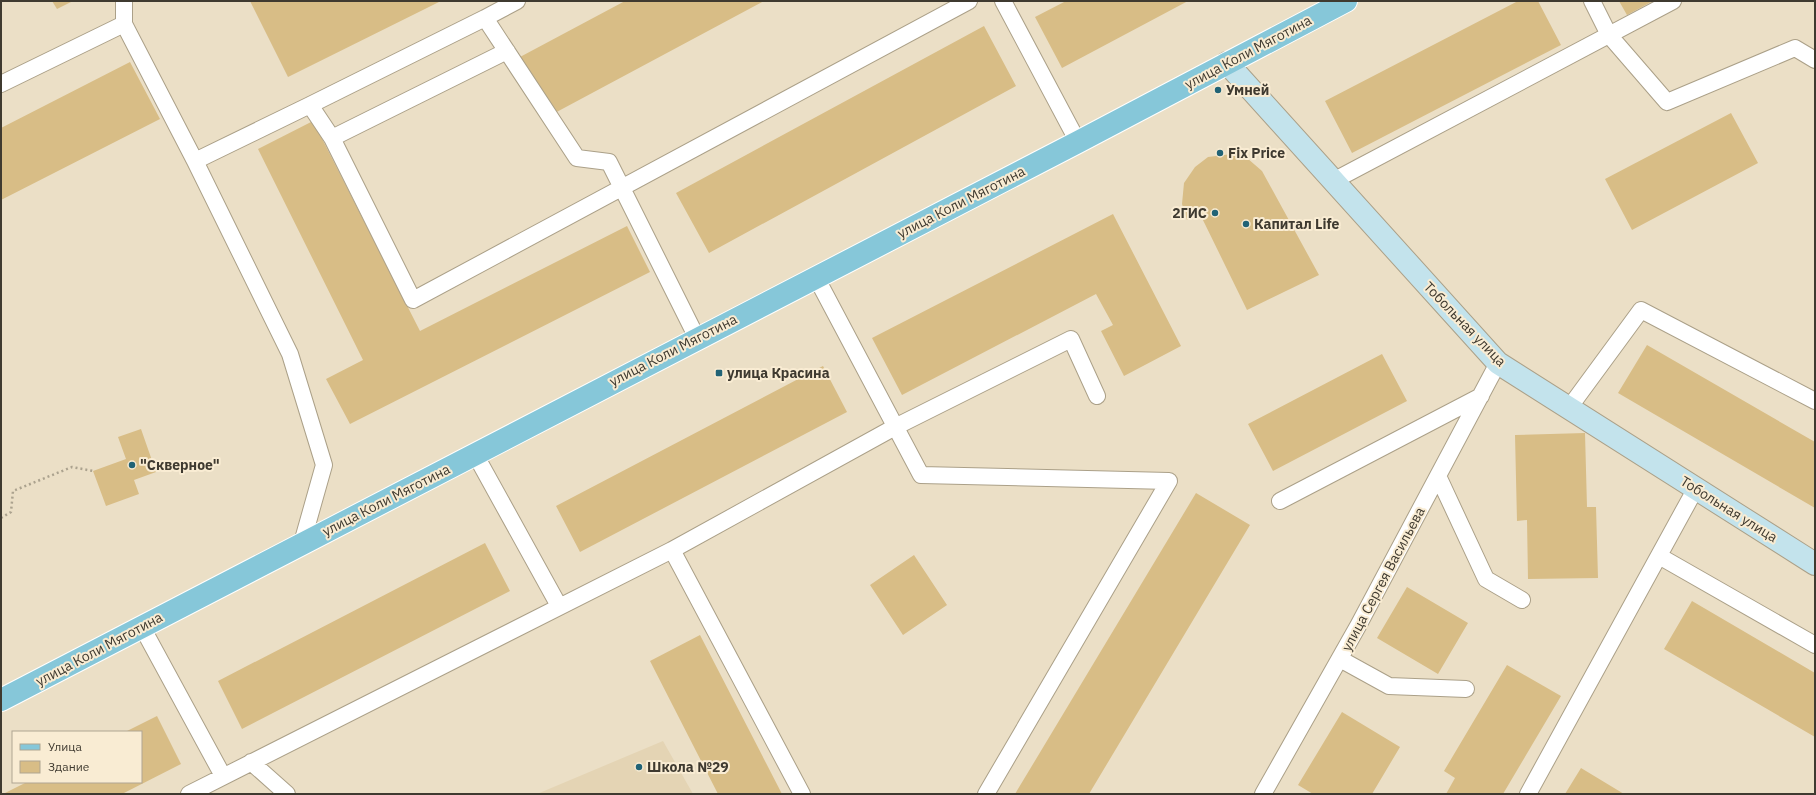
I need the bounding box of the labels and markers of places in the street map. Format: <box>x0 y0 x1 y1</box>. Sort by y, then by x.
place label: Умней <box>1226 81 1269 99</box>
marker: Умней <box>1213 85 1223 95</box>
place label: Fix Price <box>1228 144 1285 162</box>
marker: Fix Price <box>1215 148 1225 158</box>
place label: 2ГИС <box>1172 204 1207 222</box>
marker: 2ГИС <box>1210 208 1220 218</box>
place label: Капитал Life <box>1254 215 1339 233</box>
marker: Капитал Life <box>1241 219 1251 229</box>
place label: улица Красина <box>727 364 830 382</box>
marker: улица Красина <box>714 368 724 378</box>
place label: "Скверное" <box>140 456 220 474</box>
marker: "Скверное" <box>127 460 137 470</box>
place label: Школа №29 <box>647 758 729 776</box>
marker: Школа №29 <box>634 762 644 772</box>

